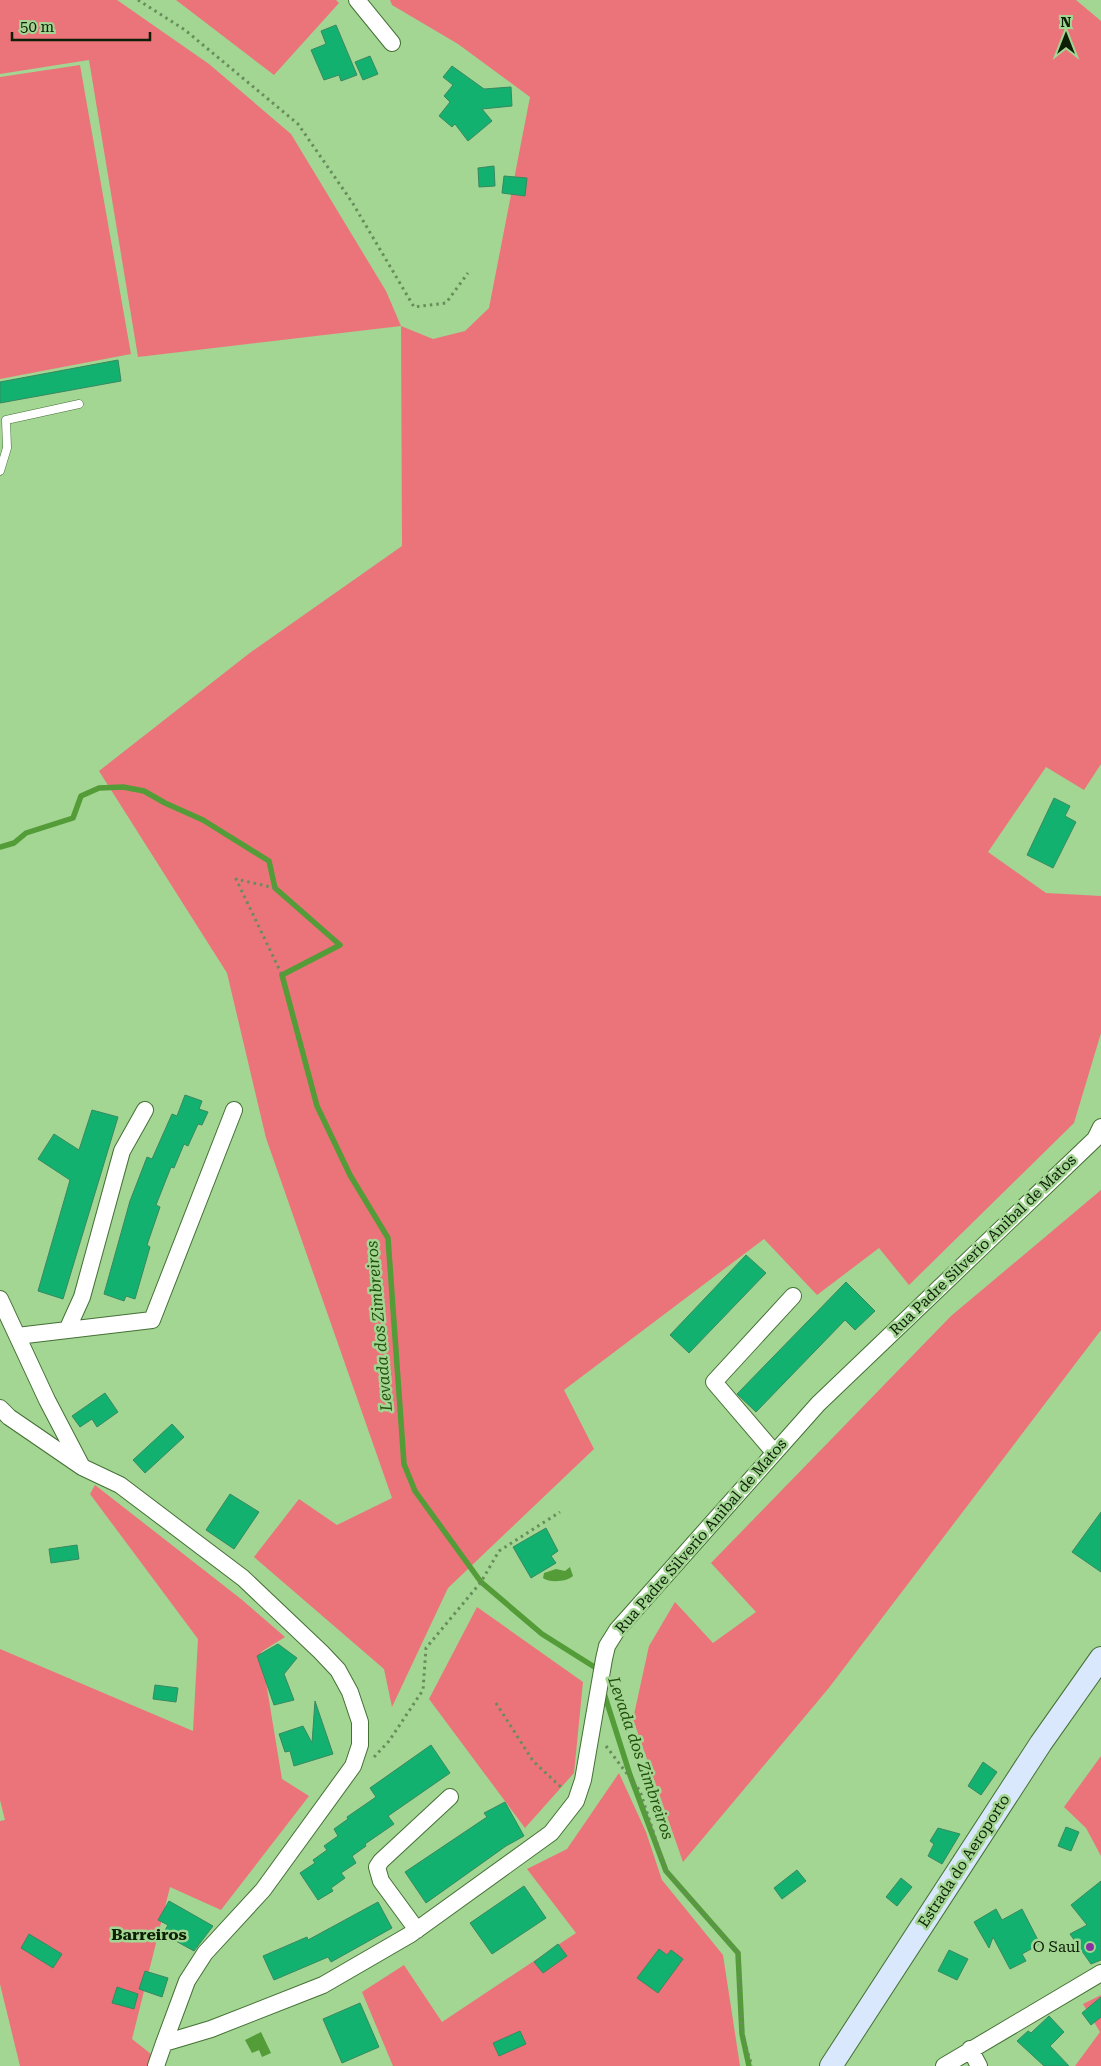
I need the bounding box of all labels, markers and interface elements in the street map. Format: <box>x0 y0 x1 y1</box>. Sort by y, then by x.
scale bar <box>12 10 150 42</box>
north arrow <box>1041 10 1091 60</box>
text: N <box>1061 14 1072 30</box>
text: 50 m <box>20 18 55 36</box>
street label: Rua Padre Silverio Anibal de Matos <box>886 1151 1080 1339</box>
water label: Levada dos Zimbreiros <box>362 1240 396 1413</box>
street label: Rua Padre Silverio Anibal de Matos <box>611 1435 791 1637</box>
water label: Levada dos Zimbreiros <box>604 1673 678 1842</box>
street label: Estrada do Aeroporto <box>914 1791 1014 1931</box>
district label: Barreiros <box>111 1925 187 1944</box>
place label: O Saul <box>1033 1938 1080 1956</box>
marker: O Saul <box>1084 1941 1096 1953</box>

